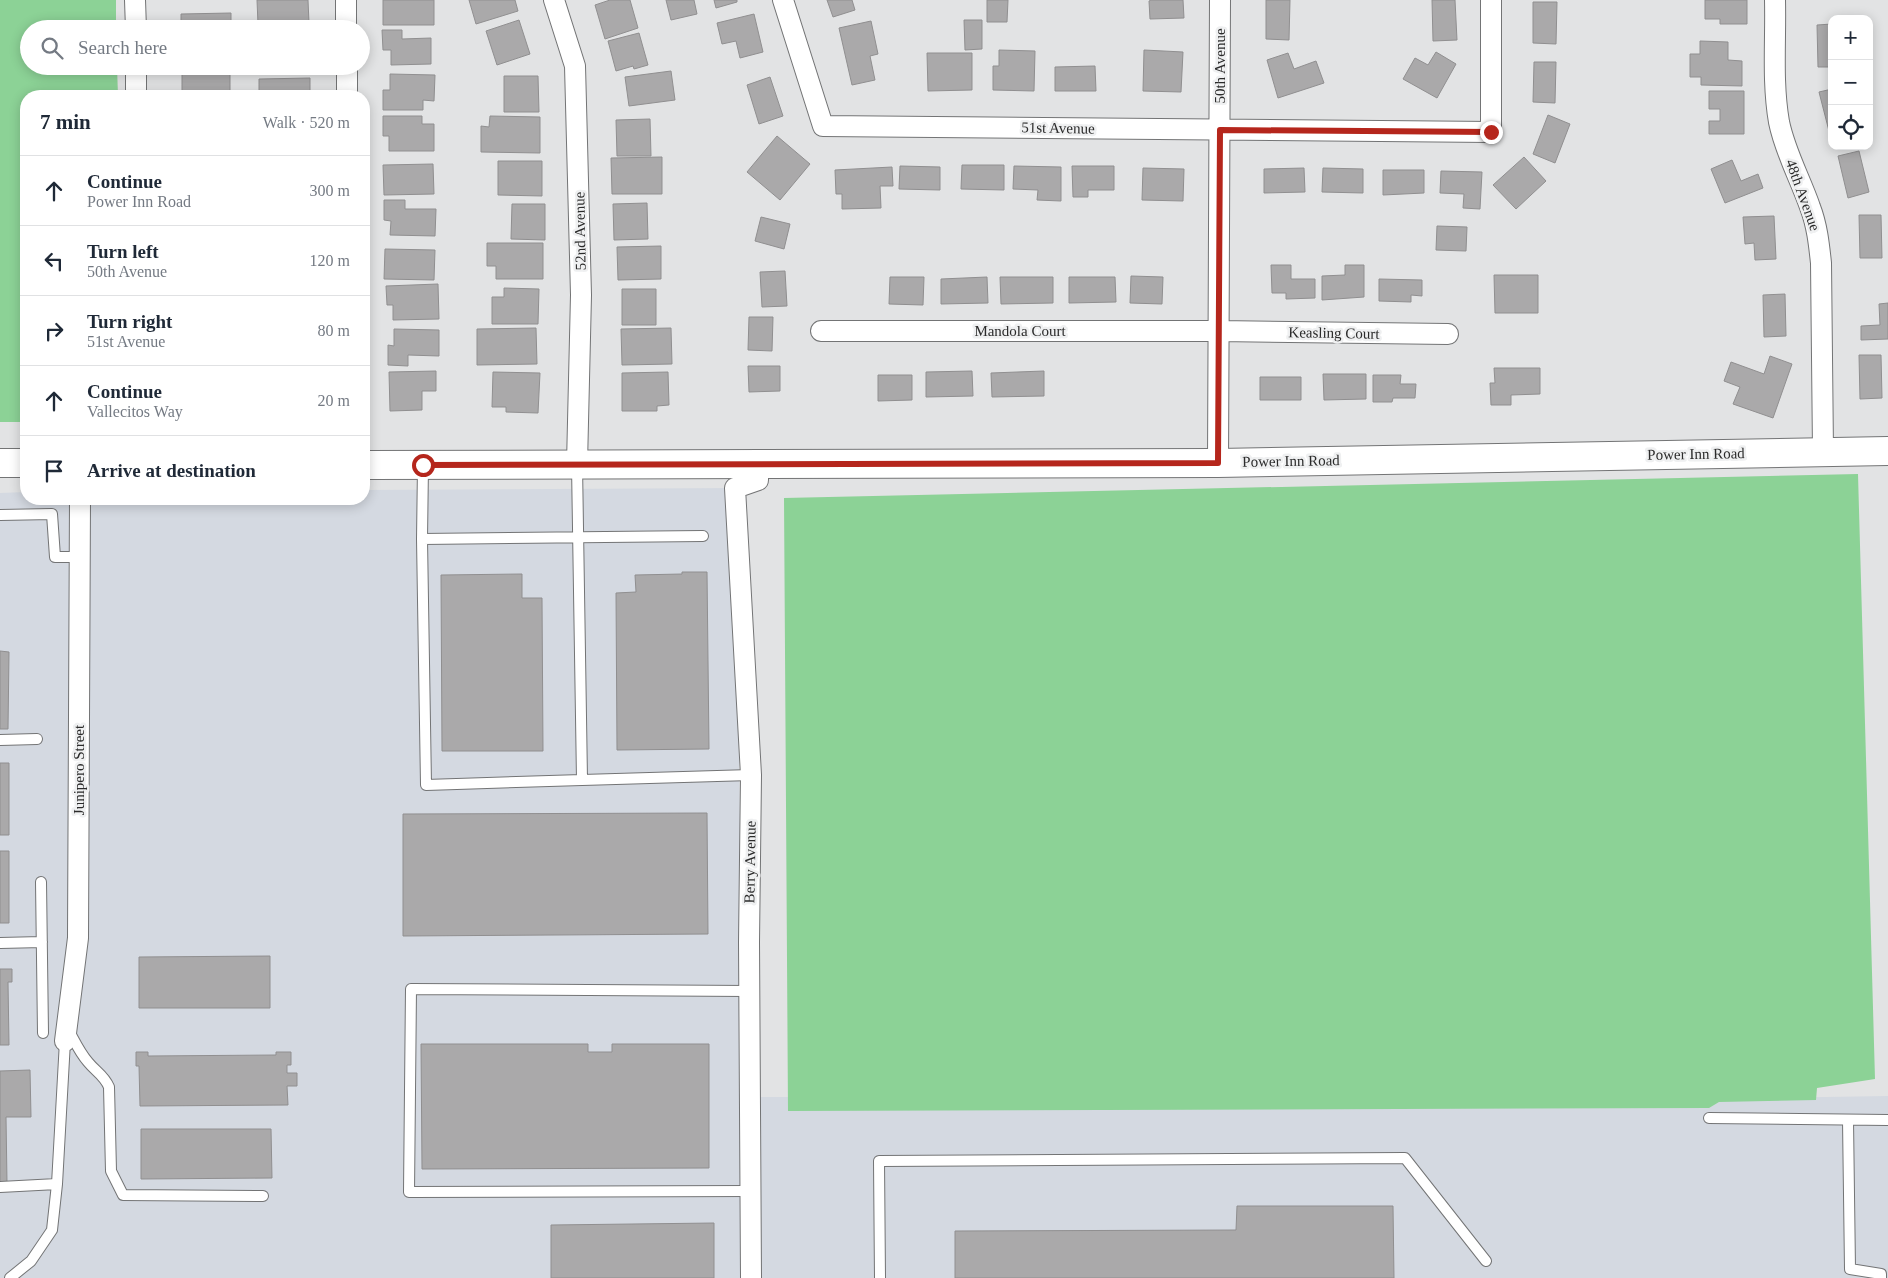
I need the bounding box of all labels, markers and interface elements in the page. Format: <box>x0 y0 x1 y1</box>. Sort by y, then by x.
map controls <box>1828 15 1873 150</box>
button: + <box>1828 15 1873 60</box>
search box <box>20 20 370 75</box>
street label: 50th Avenue <box>1212 28 1228 104</box>
icon: search <box>38 34 66 62</box>
text: Search here <box>78 37 167 58</box>
button: − <box>1828 60 1873 105</box>
button: locate <box>1828 105 1873 150</box>
text: 7 min <box>40 110 91 134</box>
text: Walk · 520 m <box>263 114 350 131</box>
street label: 51st Avenue <box>1021 119 1095 137</box>
route end <box>1480 121 1503 144</box>
street label: 48th Avenue <box>1783 157 1823 233</box>
text: Continue <box>87 171 162 192</box>
icon: ahead <box>40 177 68 205</box>
text: 300 m <box>310 182 350 199</box>
street label: 52nd Avenue <box>571 191 589 270</box>
text: Power Inn Road <box>87 193 191 210</box>
text: Turn left <box>87 241 159 262</box>
icon: left <box>40 247 68 275</box>
text: 120 m <box>310 252 350 269</box>
text: 50th Avenue <box>87 263 167 280</box>
text: Turn right <box>87 311 172 332</box>
icon: right <box>40 317 68 345</box>
text: 80 m <box>318 322 350 339</box>
street label: Mandola Court <box>974 323 1066 339</box>
street label: Keasling Court <box>1288 324 1381 342</box>
text: 51st Avenue <box>87 333 165 350</box>
text: Continue <box>87 381 162 402</box>
icon: ahead <box>40 387 68 415</box>
text: 20 m <box>318 392 350 409</box>
text: Vallecitos Way <box>87 403 183 420</box>
street label: Power Inn Road <box>1647 445 1745 463</box>
street label: Power Inn Road <box>1242 452 1340 470</box>
route start <box>412 454 435 477</box>
icon: arrive <box>40 457 68 485</box>
text: Arrive at destination <box>87 460 256 481</box>
street label: Junipero Street <box>71 724 87 815</box>
street label: Berry Avenue <box>741 820 759 903</box>

